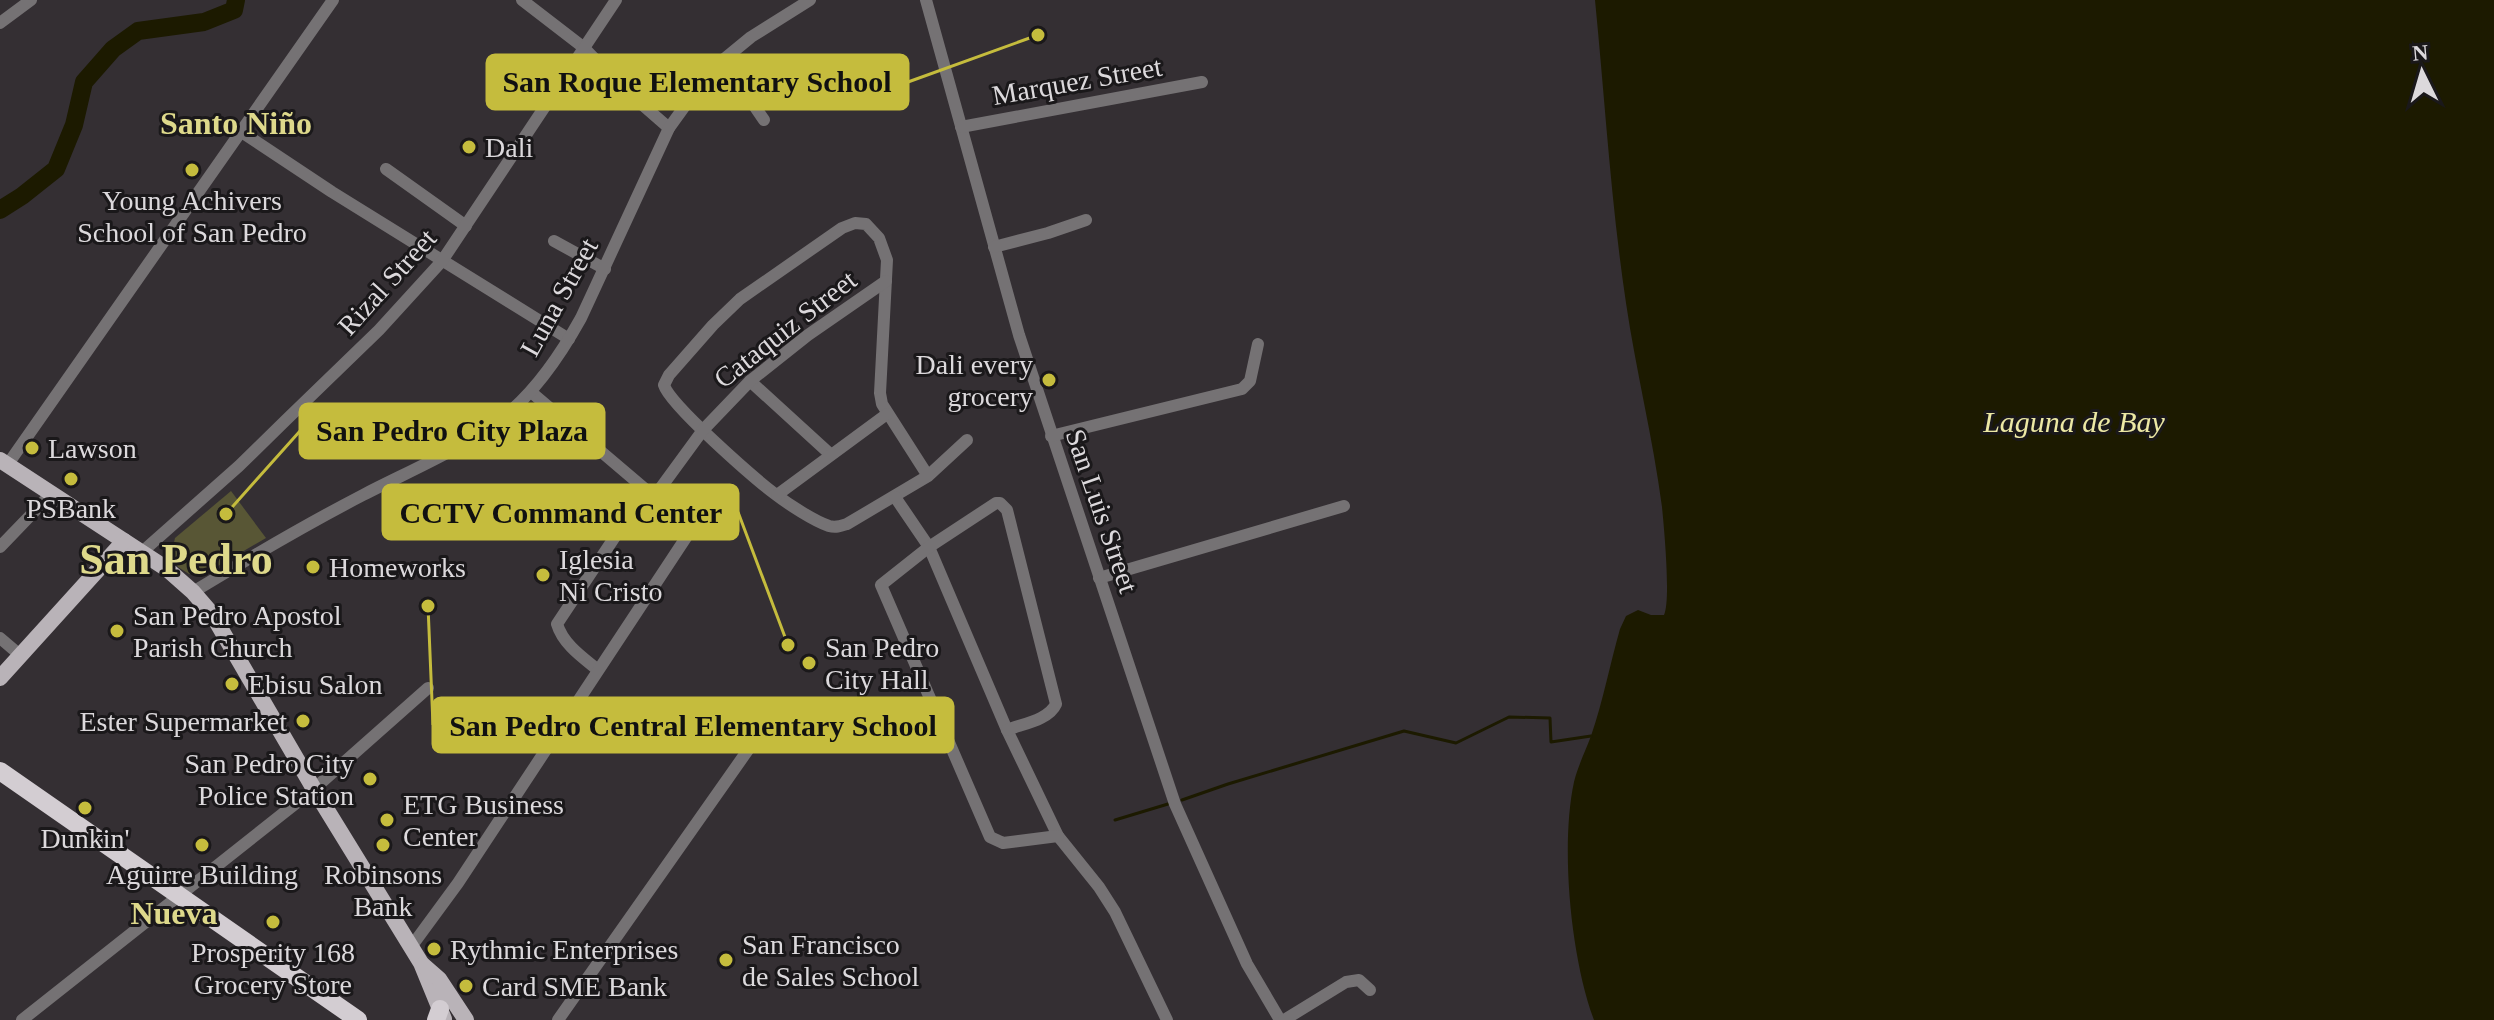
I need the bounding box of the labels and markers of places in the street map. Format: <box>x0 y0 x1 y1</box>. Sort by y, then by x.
callout: San Roque Elementary School <box>487 55 908 109</box>
place label: Dali <box>485 132 533 163</box>
marker: Dali <box>460 138 478 156</box>
marker: Young Achivers School of San Pedro <box>183 161 201 179</box>
place label: Young Achivers School of San Pedro <box>77 185 307 248</box>
place label: Dali every grocery <box>916 349 1033 412</box>
marker: Dali every grocery <box>1040 371 1058 389</box>
callout: San Pedro City Plaza <box>300 404 604 458</box>
place label: Lawson <box>48 433 137 464</box>
marker: Lawson <box>23 439 41 457</box>
marker: PSBank <box>62 470 80 488</box>
callout: CCTV Command Center <box>383 485 738 539</box>
place label: PSBank <box>26 493 116 524</box>
place label: Iglesia Ni Cristo <box>559 544 662 607</box>
place label: Homeworks <box>329 552 466 583</box>
marker: Homeworks <box>304 558 322 576</box>
marker: Iglesia Ni Cristo <box>534 566 552 584</box>
place label: San Pedro Apostol Parish Church <box>133 600 342 663</box>
marker: San Pedro Apostol Parish Church <box>108 622 126 640</box>
place label: San Pedro City Hall <box>825 632 939 695</box>
marker: San Pedro City Hall <box>800 654 818 672</box>
place label: Ebisu Salon <box>248 669 383 700</box>
marker: Ebisu Salon <box>223 675 241 693</box>
callout: San Pedro Central Elementary School <box>433 698 953 752</box>
place label: Ester Supermarket <box>79 706 287 737</box>
marker: Ester Supermarket <box>294 712 312 730</box>
place label: San Pedro City Police Station <box>184 748 354 811</box>
marker: San Pedro City Police Station <box>361 770 379 788</box>
place label: ETG Business Center <box>403 789 564 852</box>
marker: Dunkin' <box>76 799 94 817</box>
marker: ETG Business Center <box>378 811 396 829</box>
place label: Dunkin' <box>40 823 130 854</box>
marker: Aguirre Building <box>193 836 211 854</box>
marker: Robinsons Bank <box>374 836 392 854</box>
place label: Aguirre Building <box>106 859 298 890</box>
place label: Robinsons Bank <box>324 859 442 922</box>
marker: Prosperity 168 Grocery Store <box>264 913 282 931</box>
place label: San Francisco de Sales School <box>742 929 920 992</box>
place label: Rythmic Enterprises <box>450 934 678 965</box>
place label: Prosperity 168 Grocery Store <box>191 937 355 1000</box>
marker: Rythmic Enterprises <box>425 940 443 958</box>
marker: San Francisco de Sales School <box>717 951 735 969</box>
place label: Card SME Bank <box>482 971 667 1002</box>
marker: Card SME Bank <box>457 977 475 995</box>

